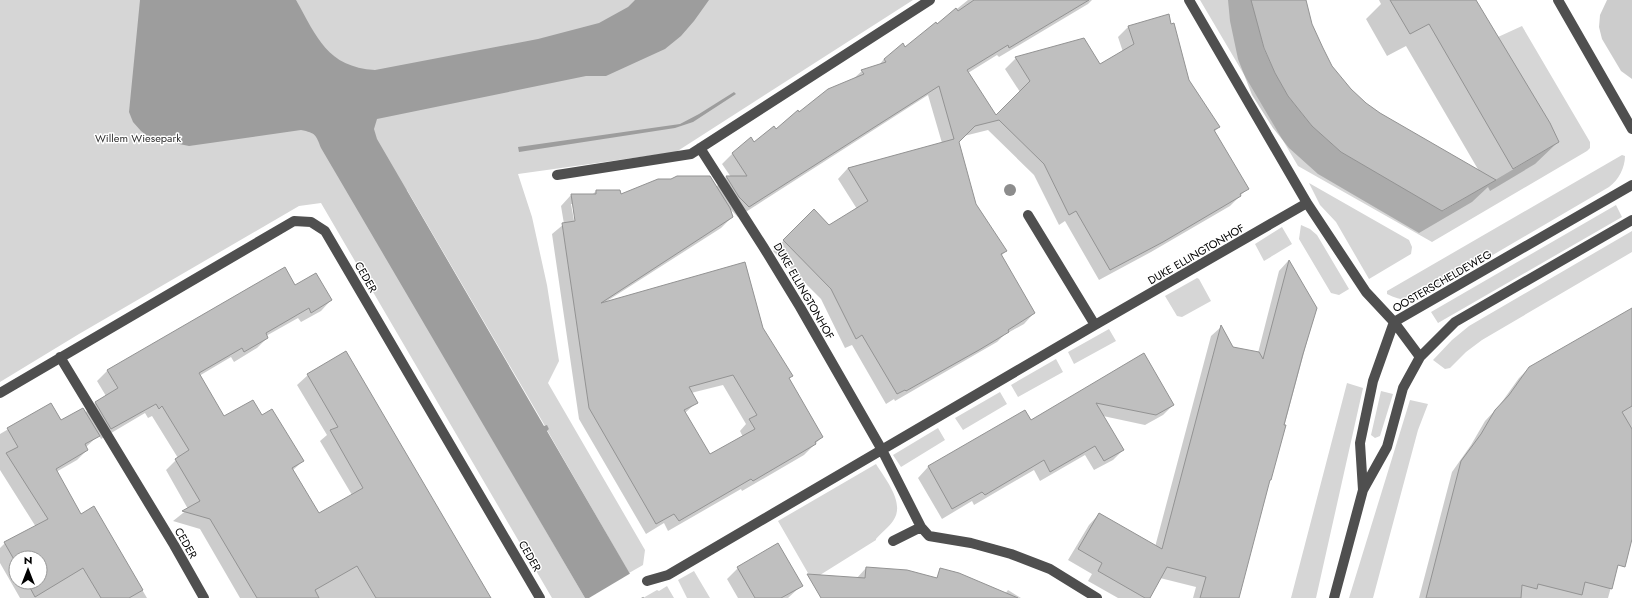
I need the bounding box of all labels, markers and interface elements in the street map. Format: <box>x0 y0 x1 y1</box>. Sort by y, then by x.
park label: Willem Wiesepark <box>95 130 181 146</box>
street label: DUKE ELLINGTONHOF <box>1145 220 1247 288</box>
street label: DUKE ELLINGTONHOF <box>770 240 838 342</box>
street label: OOSTERSCHELDEWEG <box>1389 246 1495 316</box>
street label: CEDER <box>351 259 382 296</box>
street label: CEDER <box>171 525 202 562</box>
street label: CEDER <box>515 538 546 575</box>
north arrow <box>8 550 48 590</box>
text: N <box>24 552 32 568</box>

